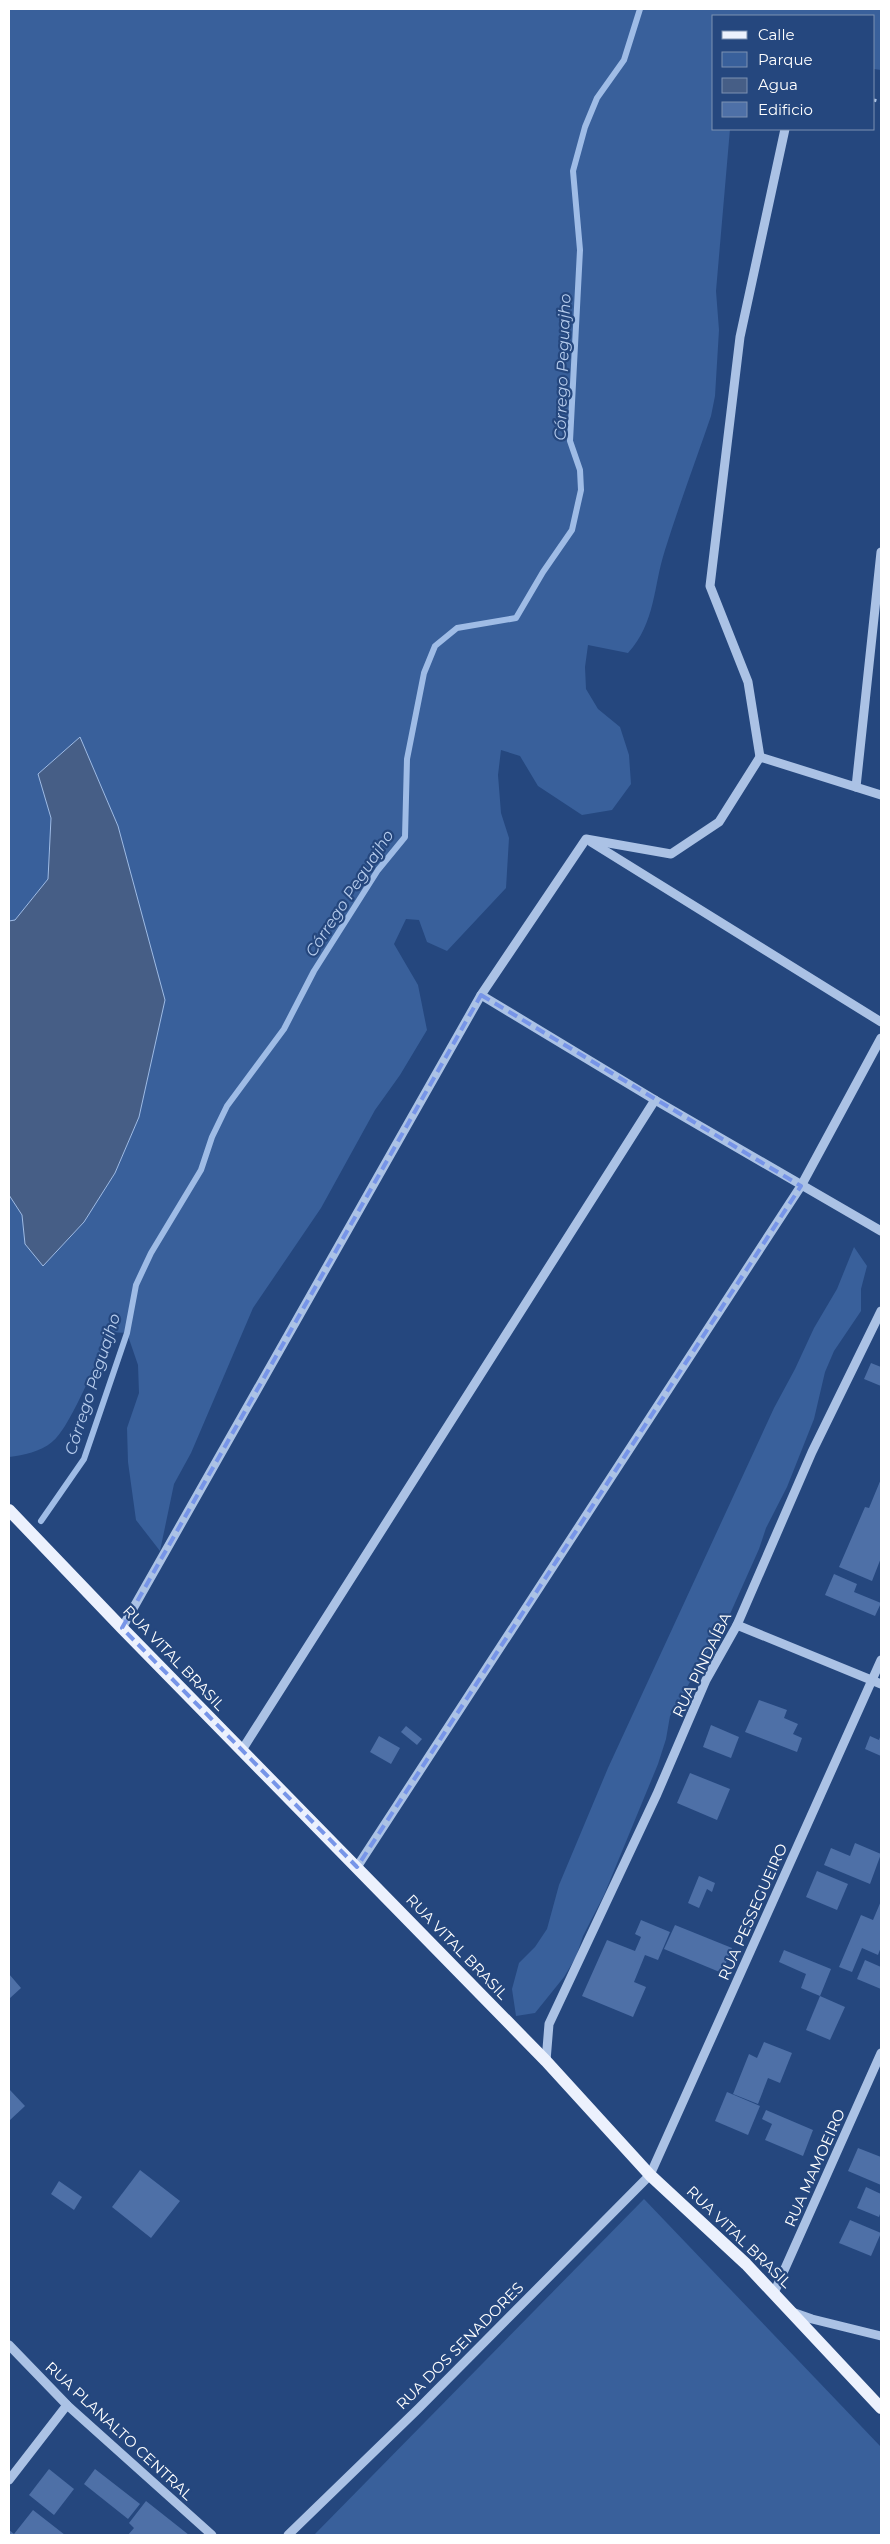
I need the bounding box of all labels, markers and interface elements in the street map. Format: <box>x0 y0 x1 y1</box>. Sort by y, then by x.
legend <box>712 15 875 130</box>
text: Calle <box>758 25 795 44</box>
text: Parque <box>758 50 813 69</box>
text: Agua <box>758 75 798 94</box>
text: Edificio <box>758 100 813 119</box>
water label: Córrego Peguajho <box>550 293 575 441</box>
water label: Córrego Peguajho <box>301 826 397 960</box>
water label: Córrego Peguajho <box>61 1311 124 1457</box>
street label: RUA VITAL BRASIL <box>119 1601 230 1714</box>
street label: RUA PINDAÍBA <box>668 1609 735 1720</box>
street label: RUA PESSEGUEIRO <box>714 1840 791 1983</box>
street label: RUA VITAL BRASIL <box>402 1890 513 2003</box>
street label: RUA MAMOEIRO <box>780 2106 849 2230</box>
street label: RUA VITAL BRASIL <box>683 2182 796 2292</box>
street label: RUA DOS SENADORES <box>392 2278 527 2413</box>
street label: RUA PLANALTO CENTRAL <box>42 2357 197 2504</box>

